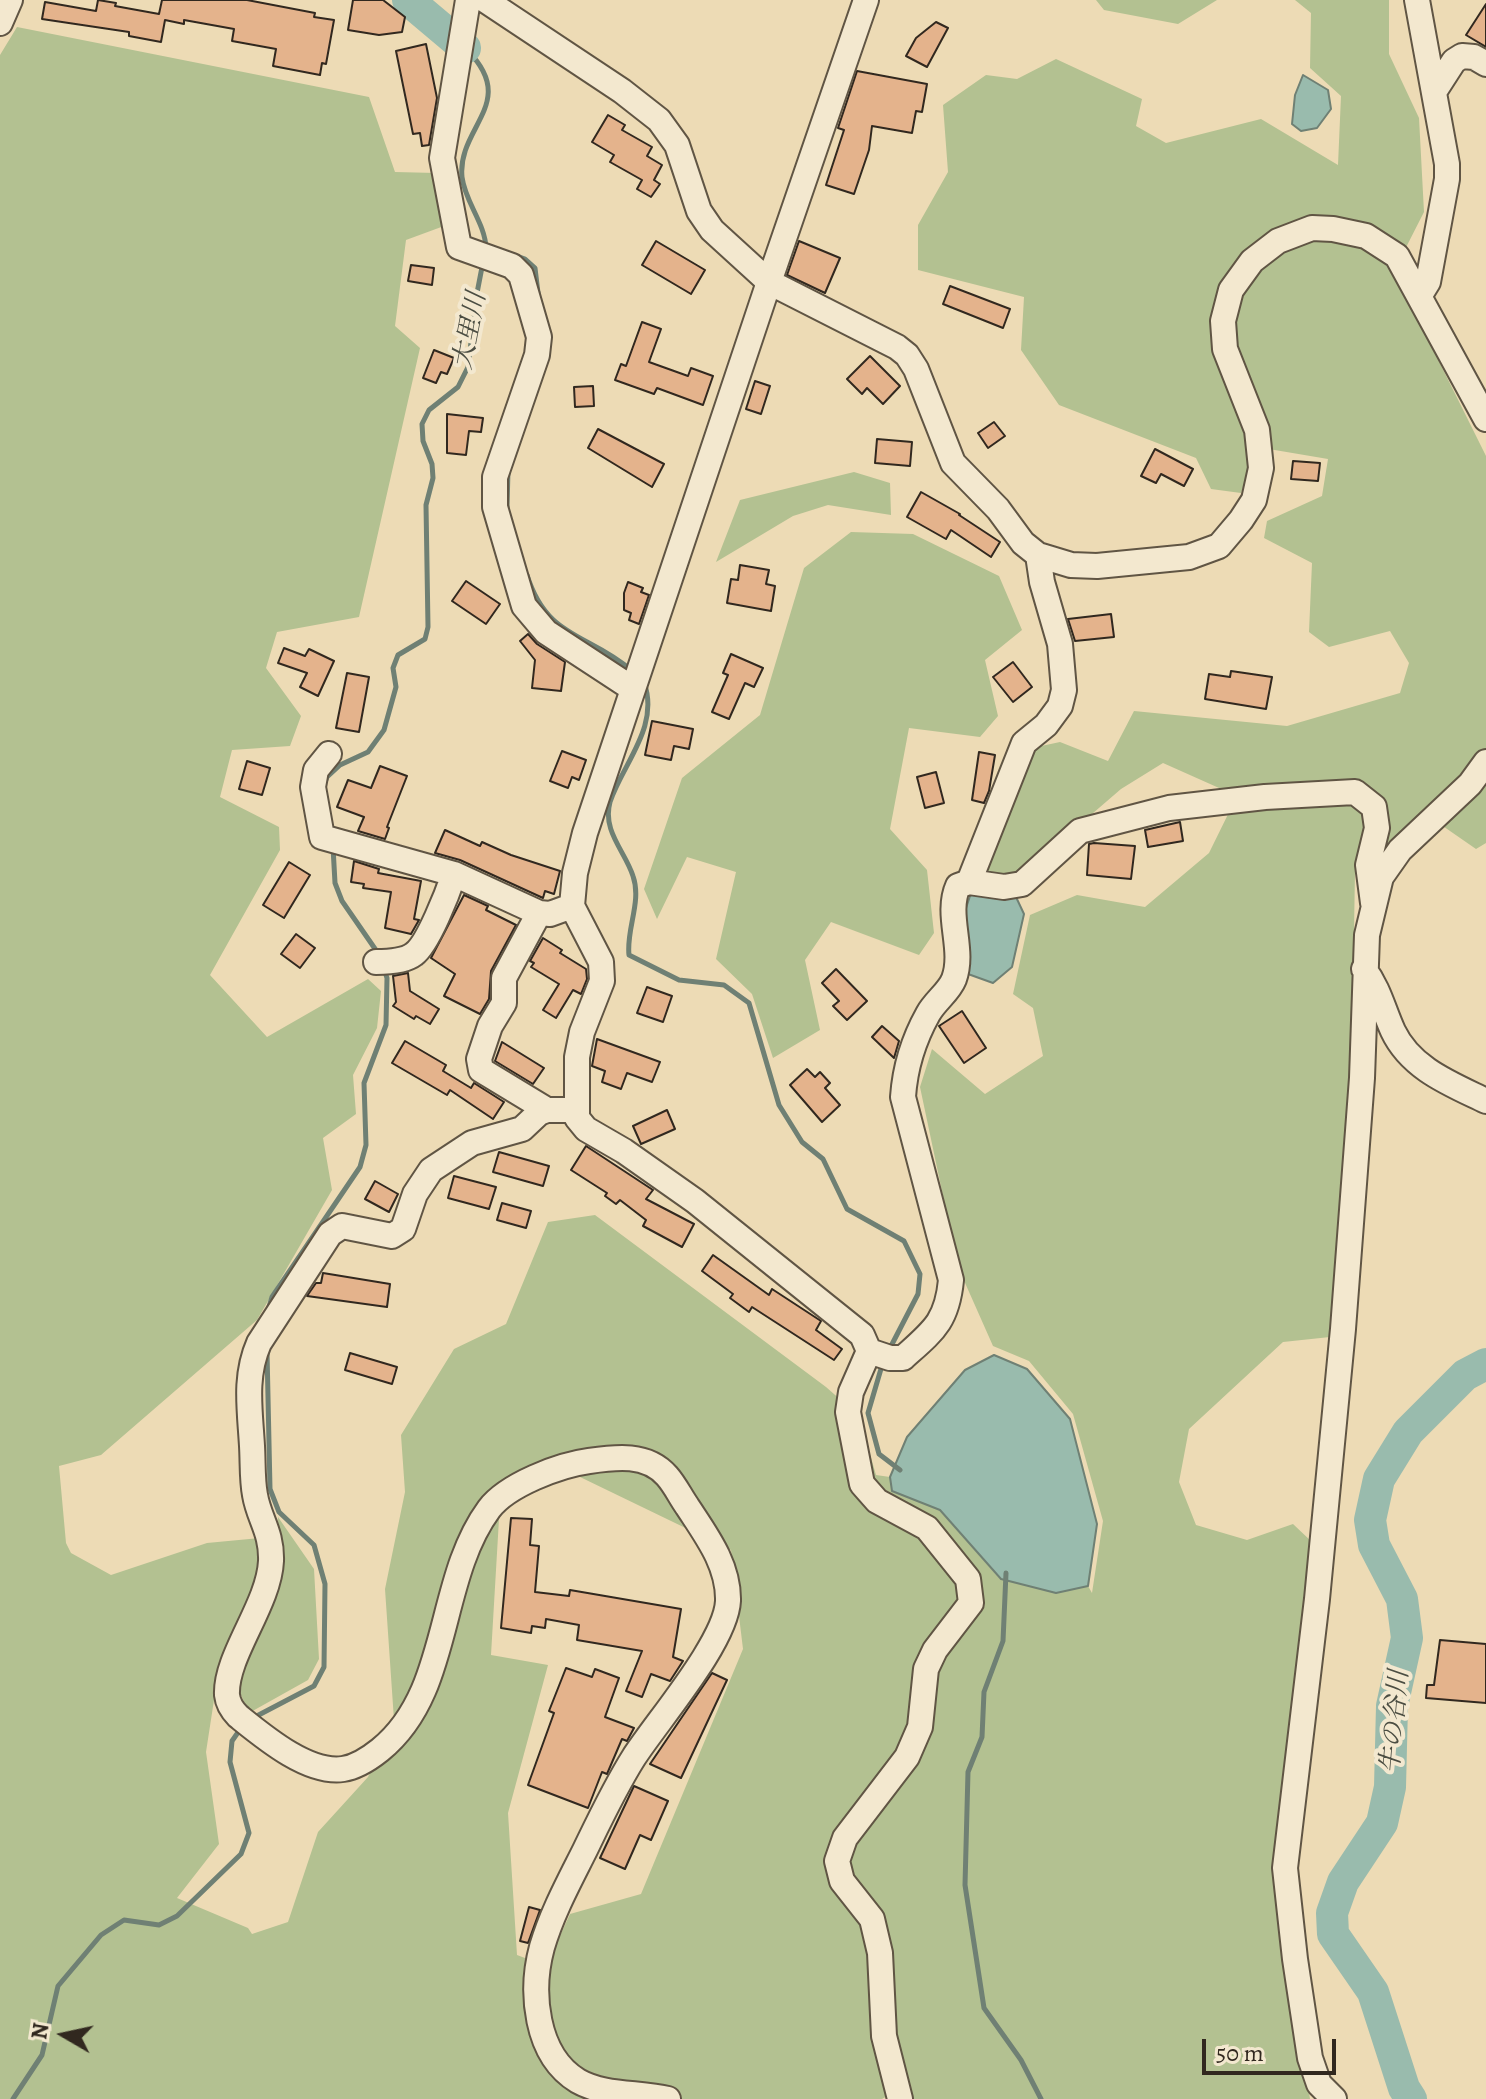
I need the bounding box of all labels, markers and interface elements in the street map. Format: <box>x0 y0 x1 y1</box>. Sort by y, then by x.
water label: 大里川 <box>448 290 494 372</box>
water label: 牛の谷川 <box>1376 1669 1416 1775</box>
north arrow <box>24 1995 104 2075</box>
text: N <box>24 2021 56 2042</box>
scale bar <box>1206 2023 1340 2073</box>
text: 50 m <box>1216 2037 1264 2069</box>

